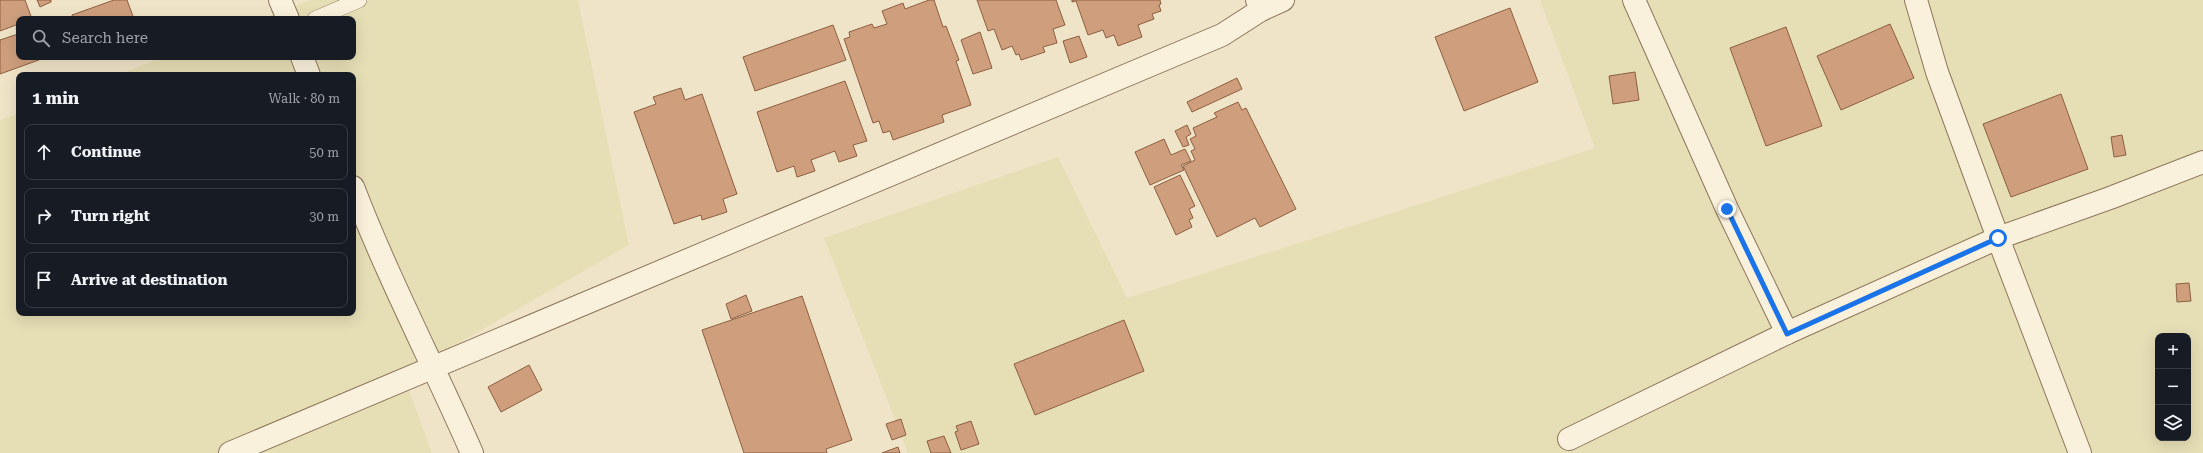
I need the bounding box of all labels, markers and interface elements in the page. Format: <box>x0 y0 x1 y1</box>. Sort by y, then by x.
search box <box>16 16 356 60</box>
icon: search <box>30 27 52 49</box>
text: Search here <box>62 29 148 47</box>
text: 1 min <box>32 88 79 108</box>
text: Walk · 80 m <box>268 91 340 106</box>
icon: ahead <box>33 141 55 163</box>
text: Continue <box>71 143 141 161</box>
text: 50 m <box>309 145 339 160</box>
route end <box>1718 200 1736 218</box>
icon: right <box>33 205 55 227</box>
text: Turn right <box>71 207 150 225</box>
text: 30 m <box>309 209 339 224</box>
route start <box>1989 229 2007 247</box>
icon: arrive <box>33 269 55 291</box>
text: Arrive at destination <box>71 271 227 289</box>
map controls <box>2155 333 2191 441</box>
button: + <box>2155 333 2191 369</box>
button: − <box>2155 369 2191 405</box>
button: layers <box>2155 405 2191 441</box>

